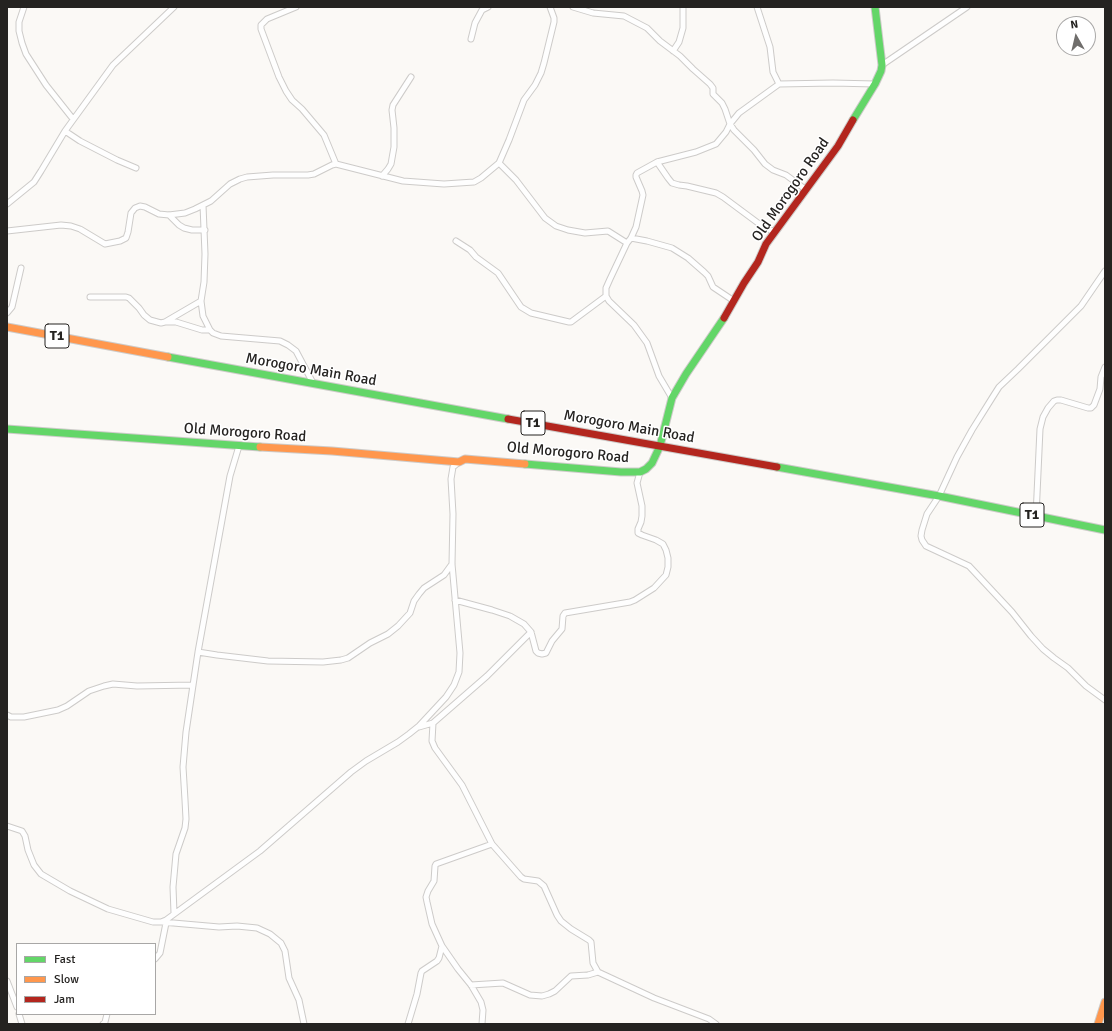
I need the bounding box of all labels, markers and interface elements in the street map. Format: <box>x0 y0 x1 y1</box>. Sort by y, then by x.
north arrow <box>1056 16 1096 56</box>
text: N <box>1070 18 1079 32</box>
street label: Old Morogoro Road <box>748 135 834 245</box>
road number: T1 <box>45 324 69 348</box>
street label: Morogoro Main Road <box>244 350 378 390</box>
street label: Morogoro Main Road <box>562 407 696 447</box>
road number: T1 <box>521 411 545 435</box>
street label: Old Morogoro Road <box>183 420 307 446</box>
street label: Old Morogoro Road <box>506 439 630 467</box>
road number: T1 <box>1020 503 1044 527</box>
legend <box>16 943 156 1015</box>
text: Fast <box>54 952 75 967</box>
text: Slow <box>54 972 79 987</box>
text: Jam <box>54 992 75 1007</box>

